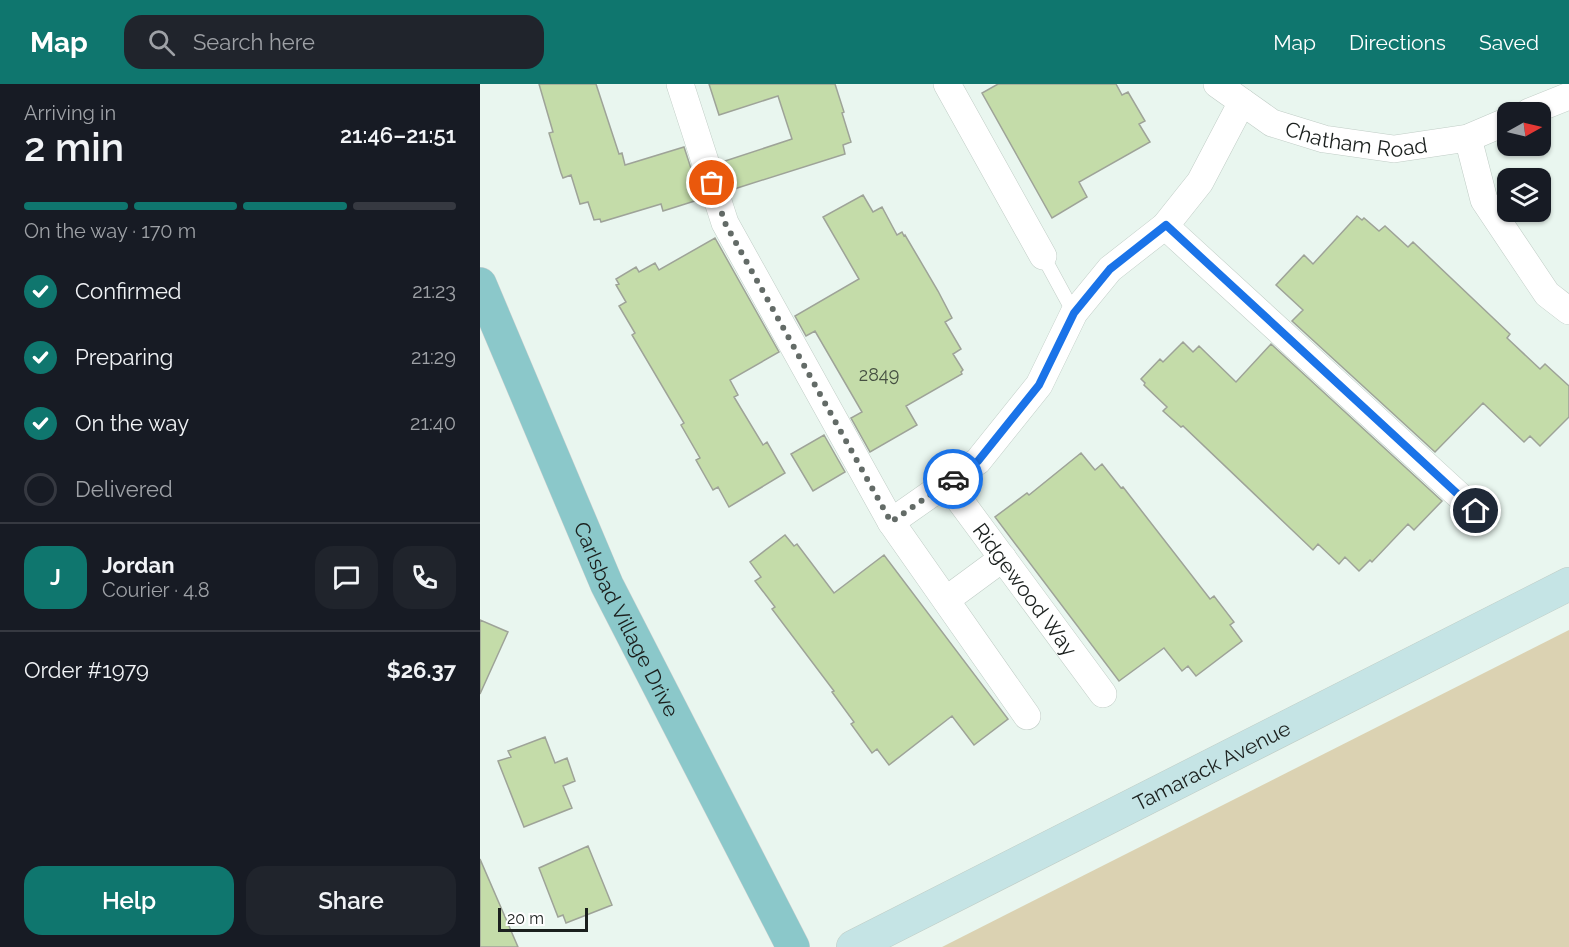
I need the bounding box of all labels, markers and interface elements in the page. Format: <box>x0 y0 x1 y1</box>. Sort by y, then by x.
search box <box>124 15 544 69</box>
text: Map <box>30 26 88 59</box>
icon: search <box>145 26 178 59</box>
text: Search here <box>193 29 315 55</box>
text: Map <box>1273 30 1316 55</box>
text: Directions <box>1349 30 1446 55</box>
text: Saved <box>1479 30 1539 55</box>
text: Arriving in <box>24 101 116 125</box>
north arrow <box>1497 102 1551 156</box>
map controls <box>1497 102 1551 222</box>
street label: Chatham Road <box>1282 115 1429 162</box>
text: 21:46–21:51 <box>340 122 456 148</box>
text: 2 min <box>24 124 124 170</box>
pin <box>686 157 737 208</box>
icon: bag <box>695 166 728 199</box>
button: layers <box>1497 168 1551 222</box>
text: On the way · 170 m <box>24 219 196 243</box>
icon: check <box>24 275 57 308</box>
text: Confirmed <box>75 278 182 304</box>
text: 21:23 <box>412 279 456 303</box>
icon: check <box>24 341 57 374</box>
text: Preparing <box>75 344 173 370</box>
text: 21:29 <box>411 345 456 369</box>
house number: 2849 <box>859 364 899 385</box>
icon: check <box>24 407 57 440</box>
text: On the way <box>75 410 189 436</box>
text: 21:40 <box>410 411 456 435</box>
courier <box>923 449 983 509</box>
icon: car <box>937 463 970 496</box>
text: Delivered <box>75 476 173 502</box>
pin <box>1450 485 1501 536</box>
icon: home <box>1459 494 1492 527</box>
street label: Carlsbad Village Drive <box>569 518 685 721</box>
street label: Ridgewood Way <box>968 518 1083 661</box>
button: chat <box>315 546 378 609</box>
button: phone <box>393 546 456 609</box>
text: Jordan <box>102 552 174 578</box>
text: J <box>50 564 61 590</box>
text: Courier · 4.8 <box>102 578 210 602</box>
text: Order #1979 <box>24 657 149 683</box>
text: $26.37 <box>387 657 456 683</box>
street label: Tamarack Avenue <box>1129 715 1294 815</box>
button: Help <box>24 866 234 935</box>
button: Share <box>246 866 456 935</box>
scale bar <box>498 905 588 932</box>
text: 20 m <box>507 909 544 928</box>

